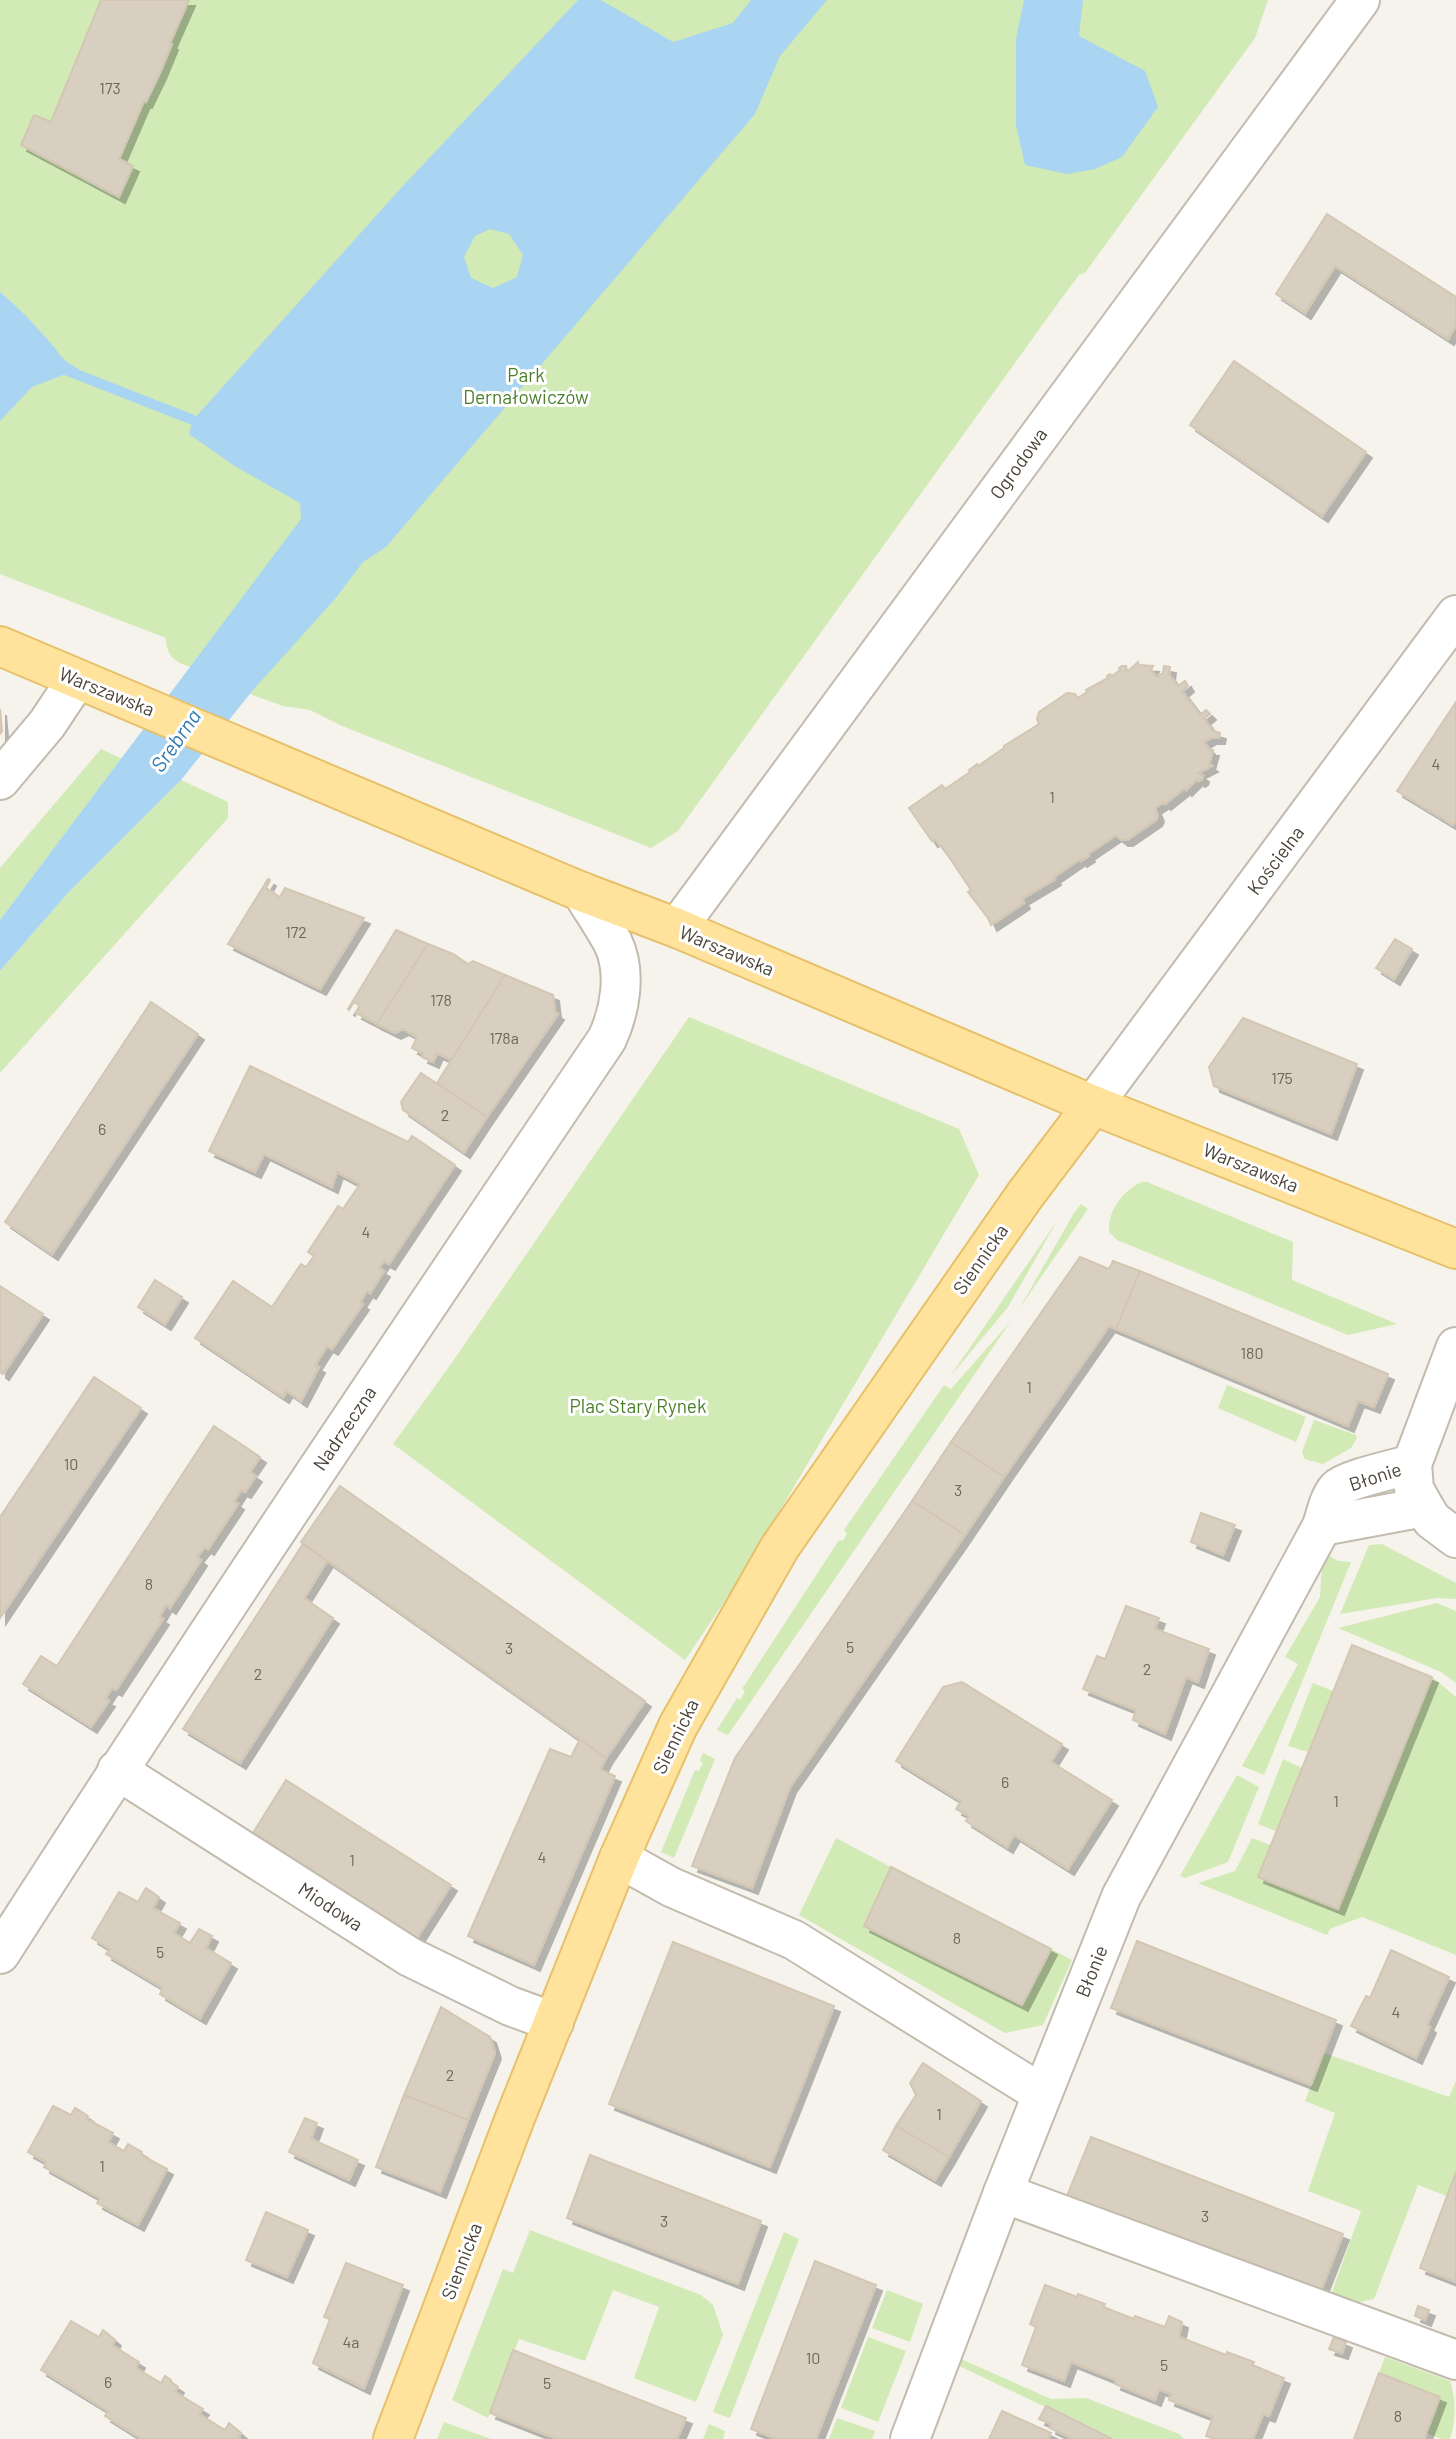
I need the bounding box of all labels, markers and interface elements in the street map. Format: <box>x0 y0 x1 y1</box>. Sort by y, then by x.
house number: 173 <box>99 78 121 97</box>
park label: Park Dernałowiczów <box>463 363 589 408</box>
street label: Ogrodowa <box>984 423 1052 503</box>
street label: Warszawska <box>56 661 158 721</box>
water label: Srebrna <box>144 704 206 776</box>
house number: 4 <box>1432 754 1440 773</box>
house number: 1 <box>1049 787 1055 806</box>
street label: Kościelna <box>1242 821 1308 899</box>
street label: Warszawska <box>676 920 778 980</box>
house number: 172 <box>285 922 307 941</box>
house number: 178 <box>430 990 452 1009</box>
house number: 178a <box>489 1028 519 1047</box>
house number: 175 <box>1271 1068 1293 1087</box>
house number: 2 <box>441 1105 449 1124</box>
house number: 6 <box>98 1119 106 1138</box>
street label: Warszawska <box>1200 1137 1302 1197</box>
street label: Siennicka <box>948 1219 1012 1299</box>
house number: 4 <box>362 1222 370 1241</box>
house number: 180 <box>1241 1343 1263 1362</box>
house number: 1 <box>1026 1377 1032 1396</box>
street label: Nadrzeczna <box>307 1381 381 1475</box>
park label: Plac Stary Rynek <box>570 1394 706 1417</box>
house number: 10 <box>64 1454 78 1473</box>
street label: Błonie <box>1346 1457 1404 1495</box>
house number: 3 <box>954 1480 962 1499</box>
house number: 8 <box>145 1574 153 1593</box>
house number: 5 <box>846 1637 854 1656</box>
house number: 3 <box>505 1638 513 1657</box>
house number: 2 <box>1143 1659 1151 1678</box>
house number: 2 <box>254 1664 262 1683</box>
street label: Siennicka <box>647 1695 703 1777</box>
house number: 6 <box>1001 1772 1009 1791</box>
house number: 1 <box>1333 1791 1339 1810</box>
house number: 4 <box>538 1847 546 1866</box>
house number: 1 <box>349 1850 355 1869</box>
street label: Miodowa <box>294 1877 368 1935</box>
house number: 8 <box>953 1928 961 1947</box>
house number: 5 <box>156 1942 164 1961</box>
street label: Błonie <box>1070 1942 1112 2000</box>
house number: 4 <box>1392 2002 1400 2021</box>
house number: 2 <box>446 2065 454 2084</box>
house number: 1 <box>936 2104 942 2123</box>
house number: 1 <box>99 2156 105 2175</box>
house number: 3 <box>1201 2206 1209 2225</box>
house number: 3 <box>660 2211 668 2230</box>
street label: Siennicka <box>436 2219 486 2303</box>
house number: 4a <box>343 2332 360 2351</box>
house number: 10 <box>806 2348 820 2367</box>
house number: 5 <box>1160 2355 1168 2374</box>
house number: 6 <box>104 2372 112 2391</box>
house number: 5 <box>543 2373 551 2392</box>
house number: 8 <box>1394 2406 1402 2425</box>

